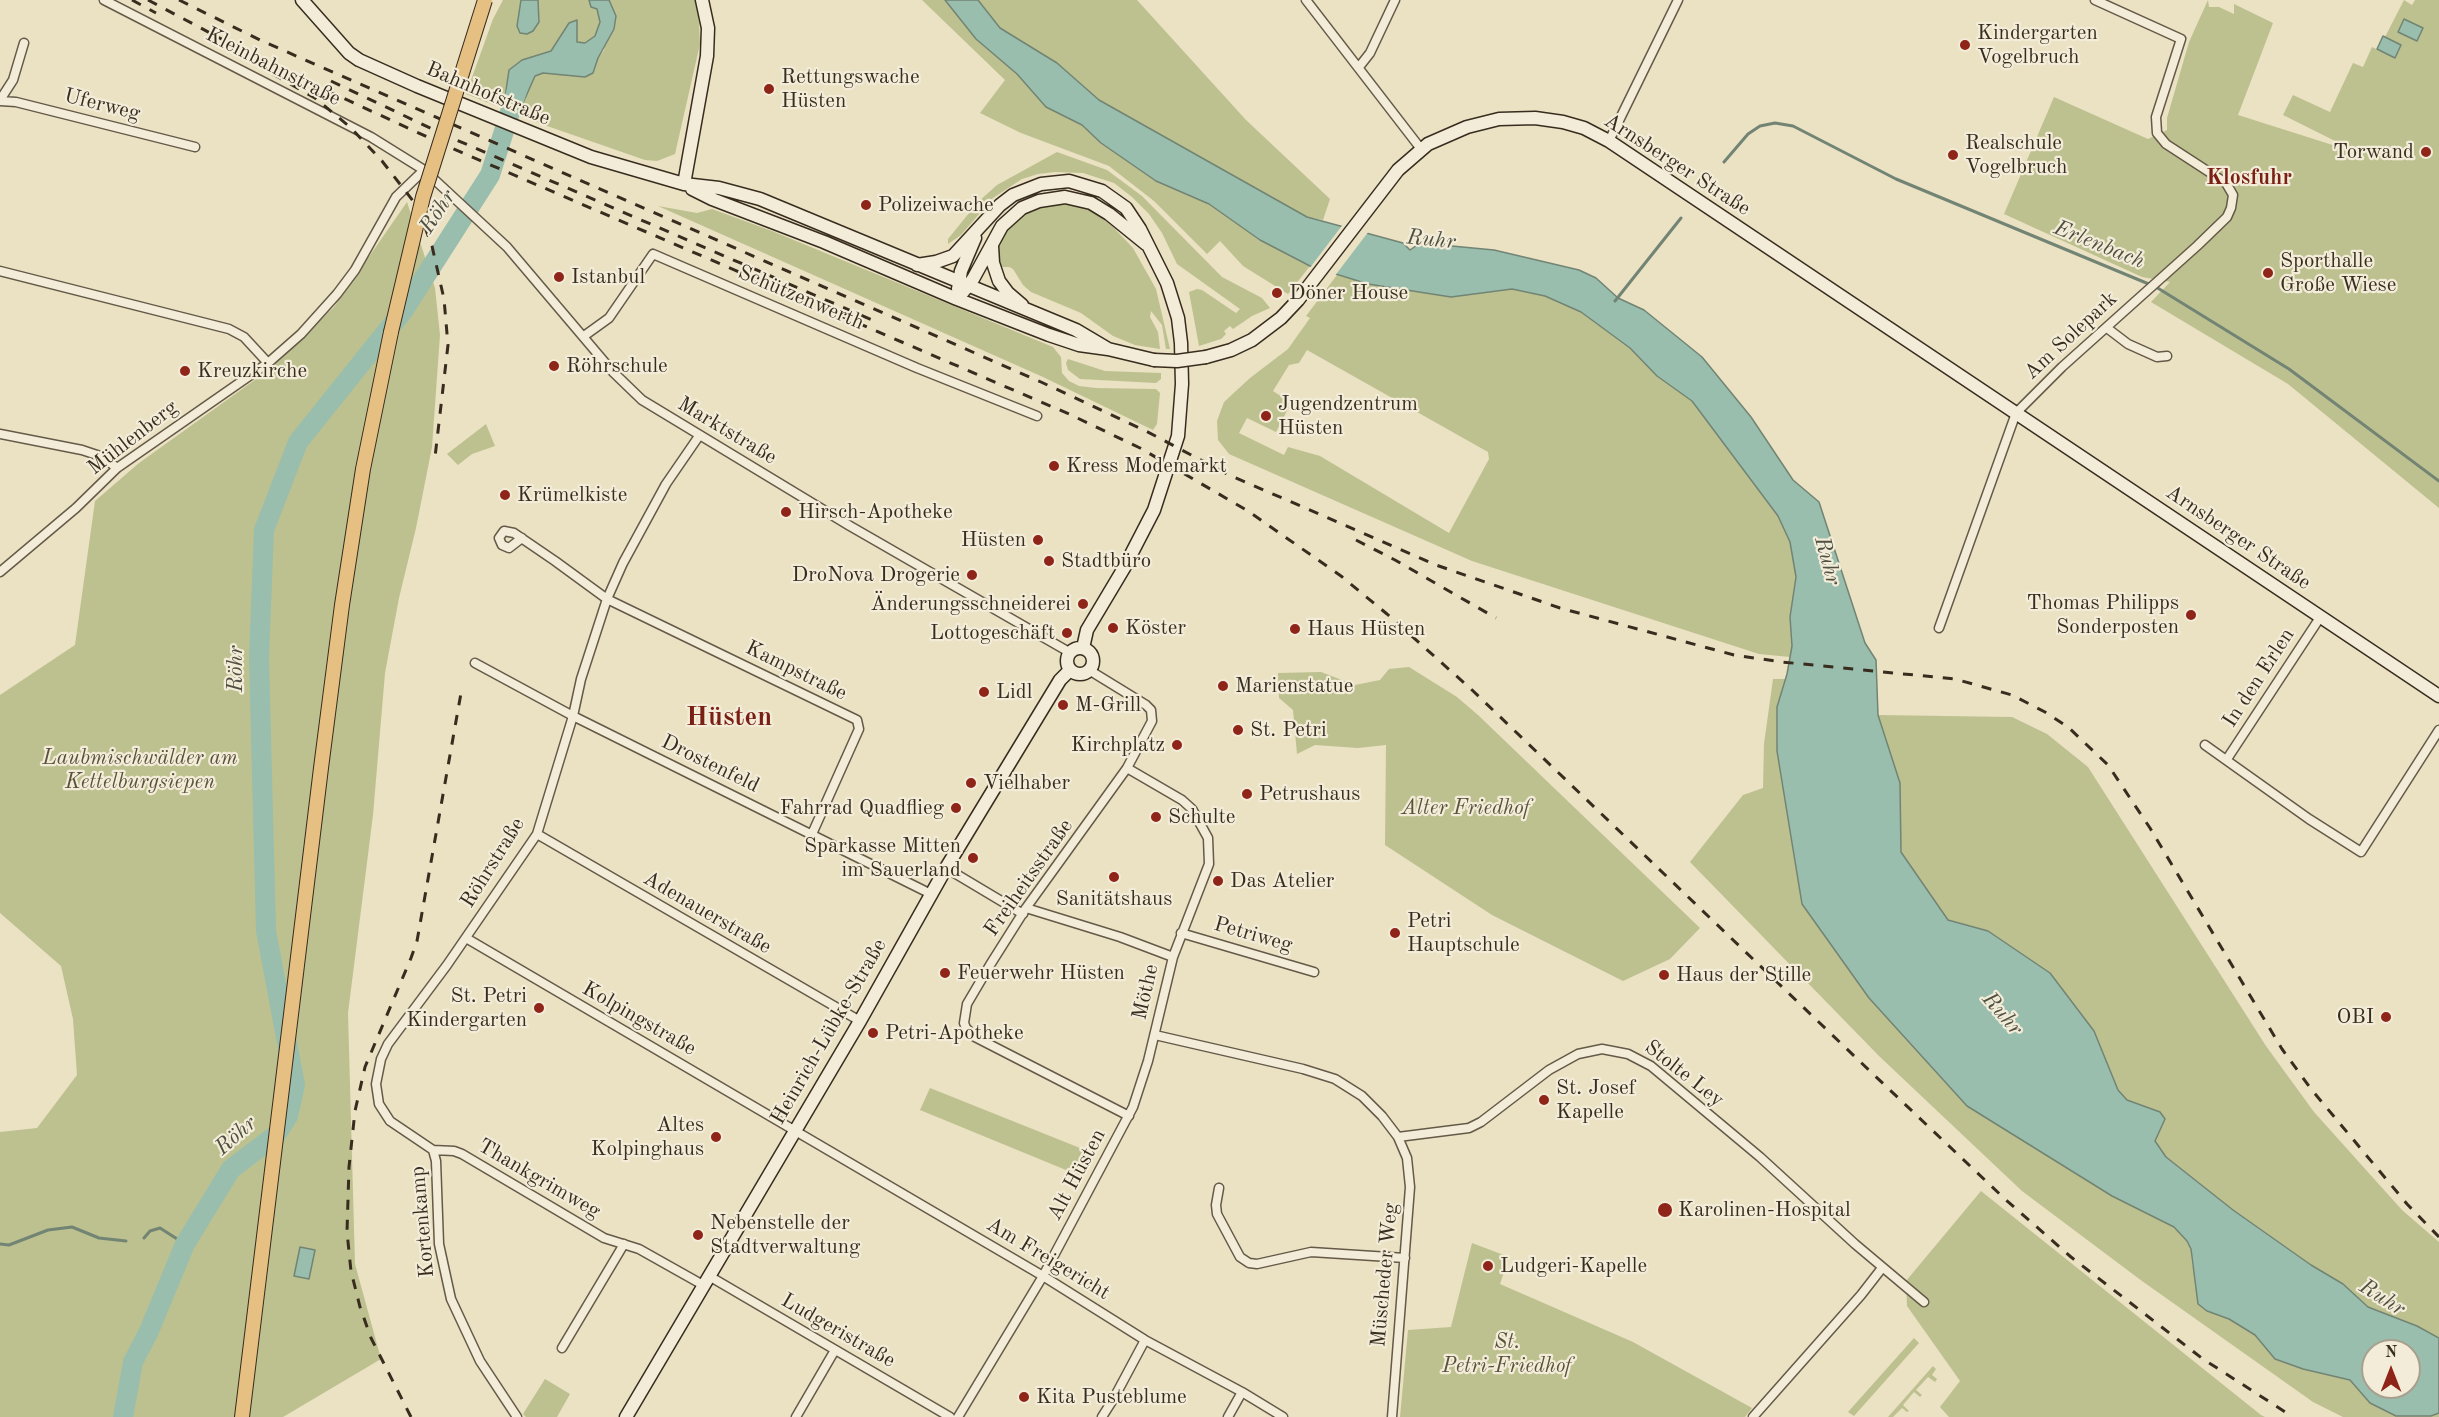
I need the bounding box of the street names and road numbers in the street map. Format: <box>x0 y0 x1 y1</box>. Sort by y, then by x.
street label: Kleinbahnstraße <box>201 22 345 112</box>
street label: Bahnhofstraße <box>422 57 554 131</box>
street label: Uferweg <box>61 83 143 127</box>
street label: Arnsberger Straße <box>1599 108 1755 222</box>
street label: Schützenwerth <box>734 260 868 336</box>
street label: Am Solepark <box>2019 286 2123 386</box>
street label: Marktstraße <box>673 392 781 470</box>
street label: Mühlenberg <box>83 395 183 481</box>
street label: Arnsberger Straße <box>2161 480 2315 596</box>
street label: In den Erlen <box>2218 624 2300 732</box>
street label: Kampstraße <box>741 636 851 706</box>
street label: Drostenfeld <box>657 729 763 799</box>
street label: Röhrstraße <box>455 813 531 913</box>
street label: Freiheitsstraße <box>979 814 1079 942</box>
street label: Adenauerstraße <box>638 866 776 960</box>
street label: Petriweg <box>1211 912 1295 958</box>
street label: Heinrich-Lübke-Straße <box>766 935 892 1129</box>
street label: Möthe <box>1127 962 1165 1022</box>
street label: Kolpingstraße <box>578 976 700 1062</box>
street label: Stolte Ley <box>1639 1035 1729 1113</box>
street label: Alt Hüsten <box>1042 1125 1112 1225</box>
street label: Thankgrimweg <box>473 1134 605 1224</box>
street label: Kortenkamp <box>406 1165 440 1279</box>
street label: Müscheder Weg <box>1366 1202 1404 1348</box>
street label: Am Freigericht <box>982 1212 1114 1306</box>
street label: Ludgeristraße <box>776 1288 900 1374</box>

